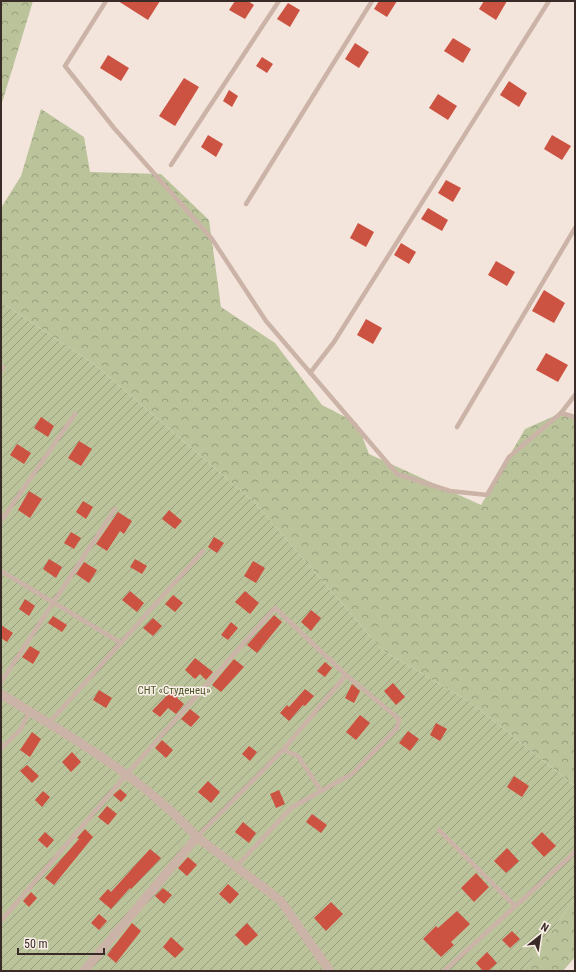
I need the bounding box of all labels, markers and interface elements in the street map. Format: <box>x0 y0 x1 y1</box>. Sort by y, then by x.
park label: СНТ «Студенец» <box>138 684 211 697</box>
north arrow <box>520 916 560 956</box>
text: N <box>539 920 551 935</box>
scale bar <box>18 930 104 956</box>
text: 50 m <box>24 937 48 951</box>

